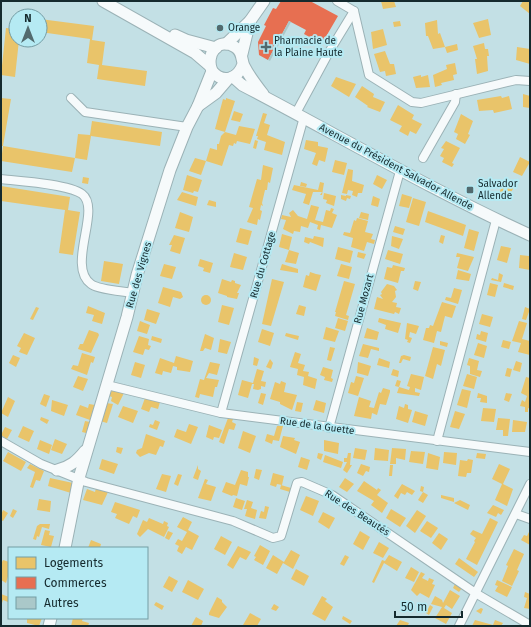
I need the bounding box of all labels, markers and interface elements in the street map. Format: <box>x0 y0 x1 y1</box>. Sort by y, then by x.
north arrow <box>8 8 48 48</box>
text: N <box>24 12 32 25</box>
place label: Orange <box>228 22 260 34</box>
marker: Orange <box>215 23 225 33</box>
place label: Pharmacie de la Plaine Haute <box>274 35 343 59</box>
marker: Pharmacie de la Plaine Haute <box>261 42 271 52</box>
street label: Avenue du Président Salvador Allende <box>317 121 475 213</box>
place label: Salvador Allende <box>478 178 518 202</box>
marker: Salvador Allende <box>465 185 475 195</box>
street label: Rue du Cottage <box>248 230 278 300</box>
street label: Rue des Vignes <box>124 240 154 309</box>
street label: Rue Mozart <box>352 273 376 325</box>
street label: Rue de la Guette <box>279 415 355 437</box>
street label: Rue des Beautés <box>322 488 392 539</box>
legend <box>8 547 148 619</box>
text: Logements <box>44 556 103 570</box>
text: Commerces <box>44 576 107 590</box>
scale bar <box>395 593 462 619</box>
text: Autres <box>44 596 79 610</box>
text: 50 m <box>401 600 427 614</box>

